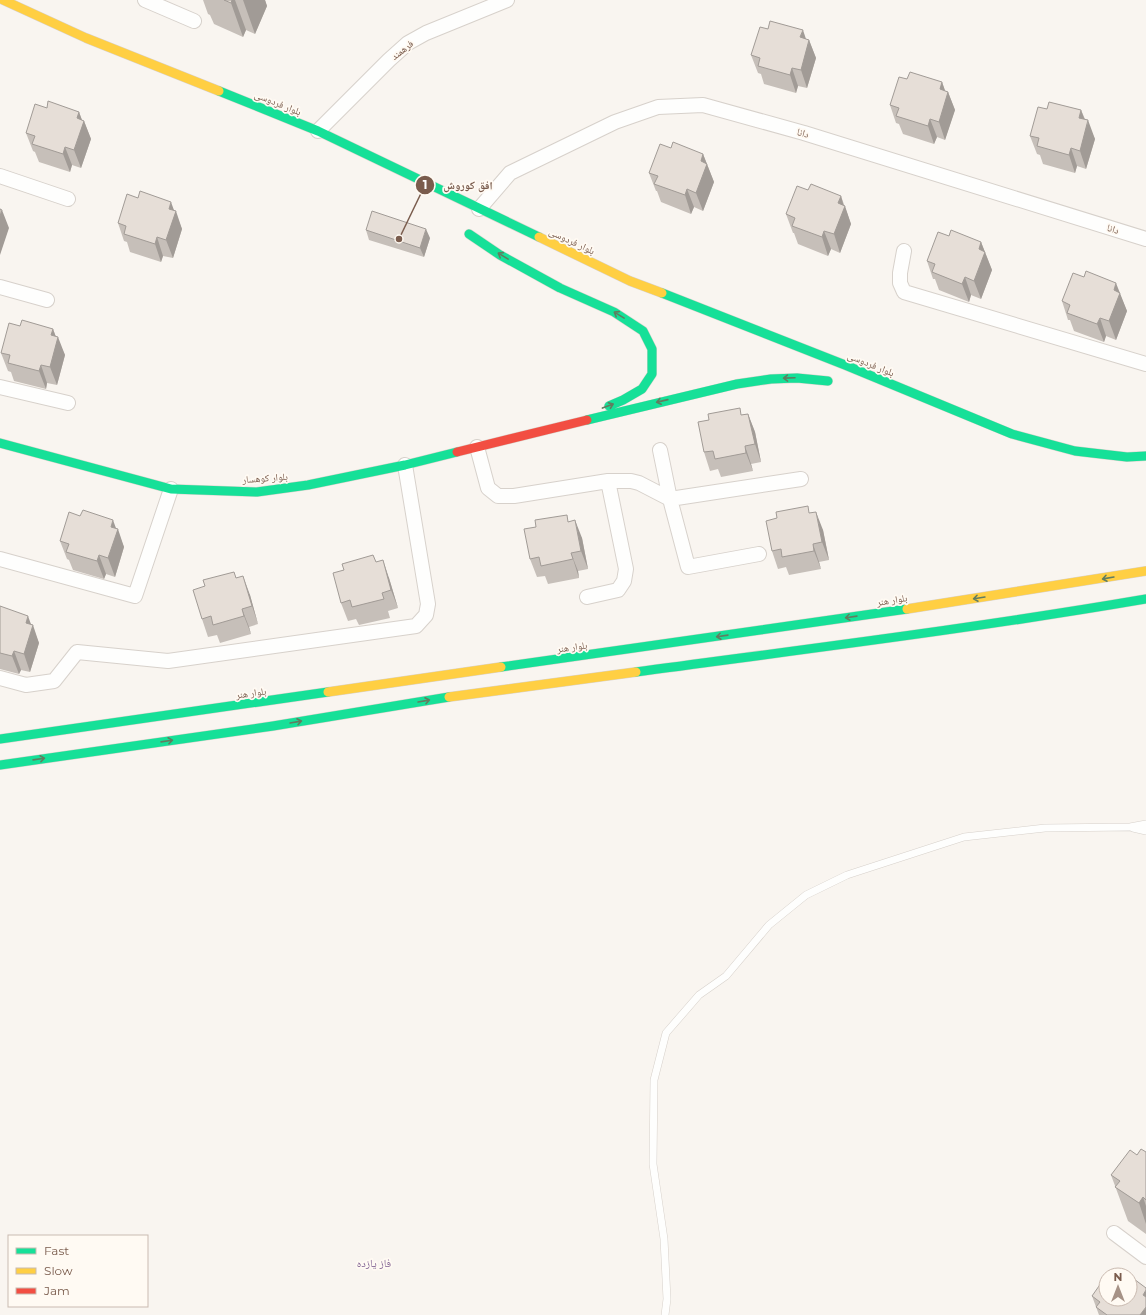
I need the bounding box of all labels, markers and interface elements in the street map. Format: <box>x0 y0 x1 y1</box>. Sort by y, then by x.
street label: فرهمند <box>388 37 416 63</box>
street label: بلوار فردوسی <box>253 88 303 118</box>
street label: دانا <box>796 125 810 141</box>
callout: افق کوروش <box>415 173 501 196</box>
text: 1 <box>423 177 427 192</box>
text: افق کوروش <box>443 178 493 193</box>
street label: دانا <box>1105 221 1121 237</box>
street label: بلوار فردوسی <box>547 225 597 257</box>
one-way arrow <box>497 252 509 260</box>
one-way arrow <box>613 311 625 319</box>
street label: بلوار فردوسی <box>846 349 896 379</box>
one-way arrow <box>783 374 796 382</box>
one-way arrow <box>656 398 669 406</box>
one-way arrow <box>602 401 614 409</box>
street label: بلوار کوهسار <box>241 470 288 486</box>
one-way arrow <box>1102 574 1115 582</box>
street label: بلوار هنر <box>875 591 908 609</box>
one-way arrow <box>973 594 986 602</box>
one-way arrow <box>845 613 858 621</box>
one-way arrow <box>716 632 729 640</box>
street label: بلوار هنر <box>555 638 588 656</box>
street label: بلوار هنر <box>234 684 267 702</box>
one-way arrow <box>417 697 430 705</box>
one-way arrow <box>289 718 302 726</box>
one-way arrow <box>160 737 173 745</box>
one-way arrow <box>32 755 45 763</box>
legend <box>8 1235 148 1307</box>
text: Fast <box>44 1243 69 1258</box>
district label: فاز یازده <box>357 1256 392 1270</box>
text: Slow <box>44 1263 73 1278</box>
north arrow <box>1098 1267 1138 1307</box>
text: N <box>1114 1270 1122 1284</box>
text: Jam <box>43 1283 70 1298</box>

